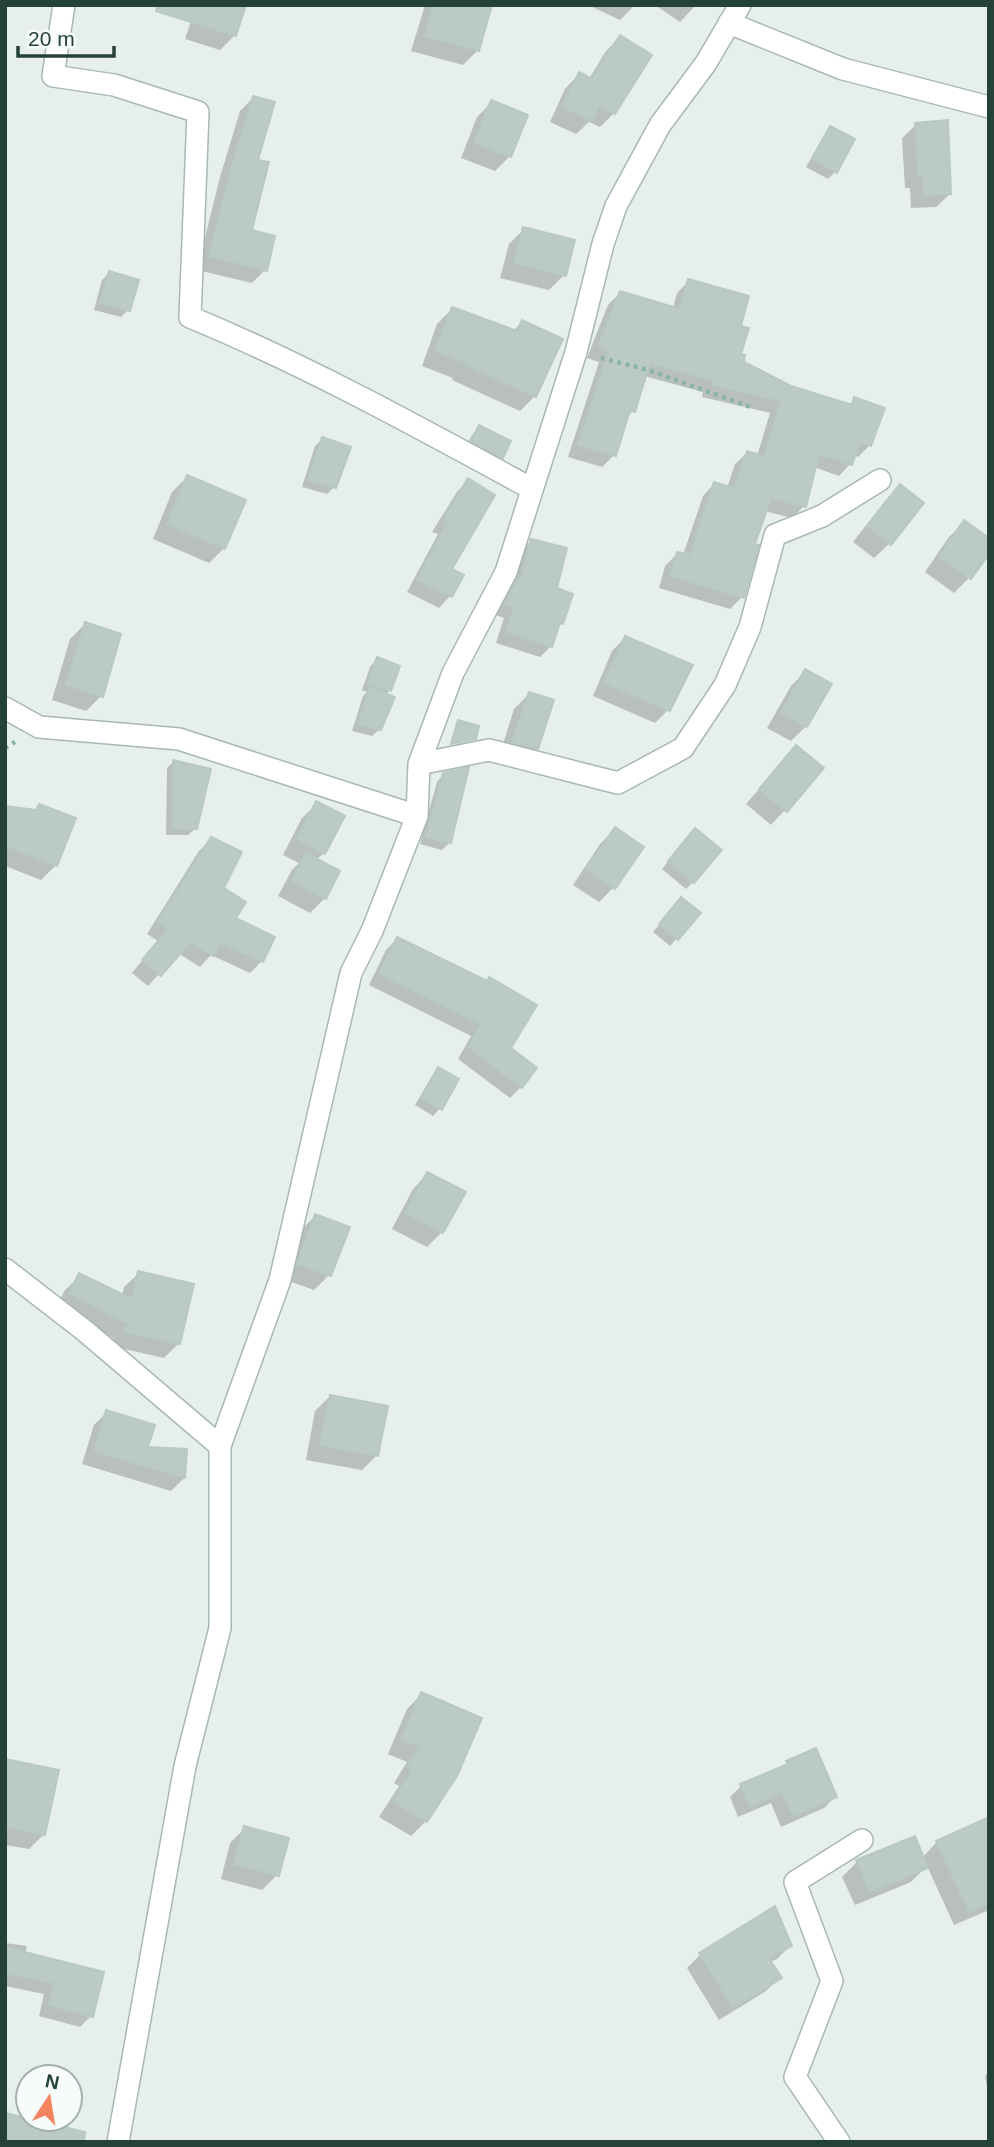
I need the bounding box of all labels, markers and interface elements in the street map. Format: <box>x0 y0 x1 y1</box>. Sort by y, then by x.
scale bar <box>18 14 114 58</box>
text: 20 m <box>28 27 75 50</box>
north arrow <box>14 2063 84 2133</box>
text: N <box>44 2070 61 2094</box>

